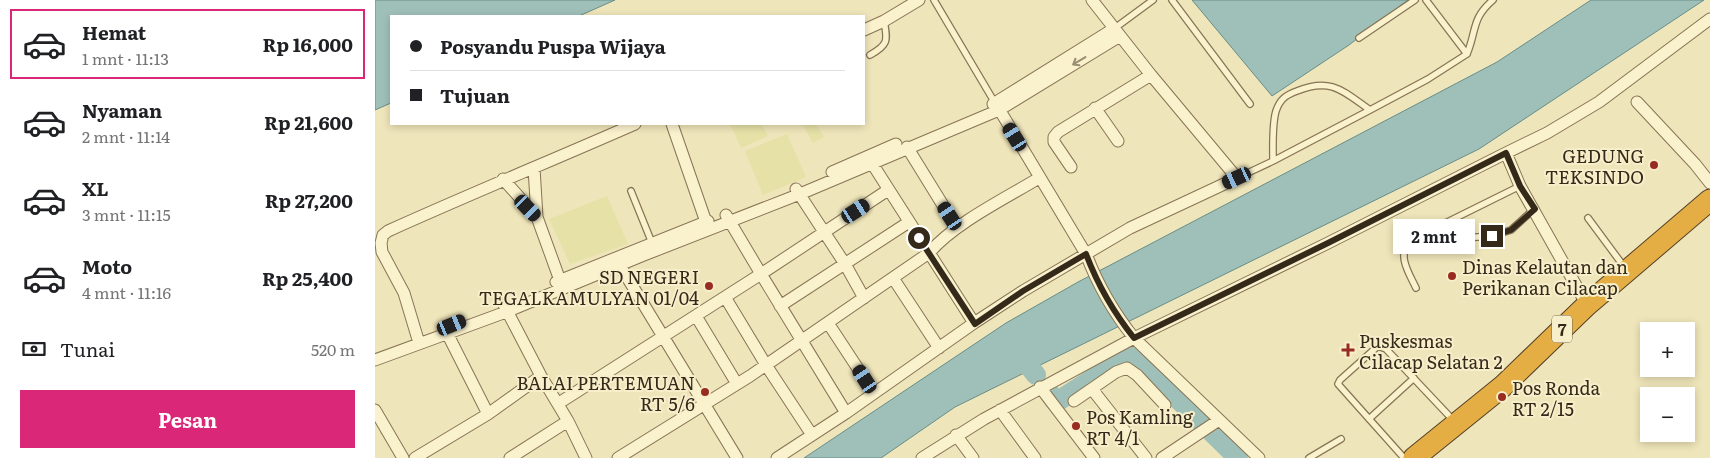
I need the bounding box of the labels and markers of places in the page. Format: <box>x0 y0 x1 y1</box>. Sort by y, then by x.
place label: GEDUNG TEKSINDO <box>1545 142 1644 190</box>
marker: GEDUNG TEKSINDO <box>1648 159 1660 171</box>
place label: Dinas Kelautan dan Perikanan Cilacap <box>1462 253 1628 301</box>
place label: SD NEGERI TEGALKAMULYAN 01/04 <box>479 263 699 311</box>
marker: Dinas Kelautan dan Perikanan Cilacap <box>1446 270 1458 282</box>
marker: SD NEGERI TEGALKAMULYAN 01/04 <box>703 280 715 292</box>
place label: Puskesmas Cilacap Selatan 2 <box>1359 327 1503 375</box>
marker: Puskesmas Cilacap Selatan 2 <box>1341 343 1355 357</box>
place label: BALAI PERTEMUAN RT 5/6 <box>516 369 695 417</box>
place label: Pos Ronda RT 2/15 <box>1512 374 1601 422</box>
marker: BALAI PERTEMUAN RT 5/6 <box>699 386 711 398</box>
marker: Pos Ronda RT 2/15 <box>1496 391 1508 403</box>
place label: Pos Kamling RT 4/1 <box>1086 403 1194 451</box>
marker: Pos Kamling RT 4/1 <box>1070 420 1082 432</box>

